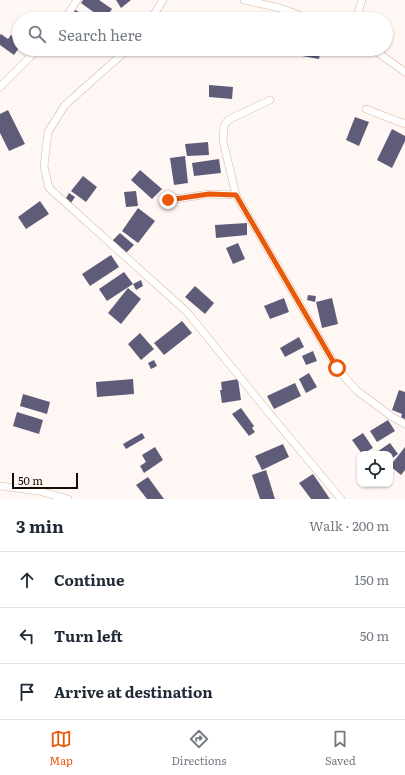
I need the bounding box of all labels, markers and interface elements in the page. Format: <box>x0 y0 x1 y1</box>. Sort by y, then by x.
search box <box>12 12 393 56</box>
icon: search <box>26 23 48 45</box>
text: Search here <box>58 23 142 46</box>
route end <box>159 191 177 209</box>
route start <box>328 359 346 377</box>
map controls <box>357 451 393 487</box>
button: locate <box>357 451 393 487</box>
scale bar <box>12 471 78 490</box>
text: 50 m <box>18 472 43 488</box>
text: 3 min <box>16 513 64 538</box>
text: Walk · 200 m <box>309 516 389 535</box>
text: Continue <box>54 568 124 591</box>
icon: ahead <box>16 569 38 591</box>
text: 150 m <box>354 570 389 589</box>
text: Turn left <box>54 624 123 647</box>
icon: left <box>16 625 38 647</box>
text: 50 m <box>360 626 389 645</box>
text: Arrive at destination <box>54 680 213 703</box>
icon: arrive <box>16 681 38 703</box>
tab: Map <box>49 728 73 768</box>
tab: Directions <box>171 728 226 768</box>
tab: Saved <box>325 728 356 768</box>

